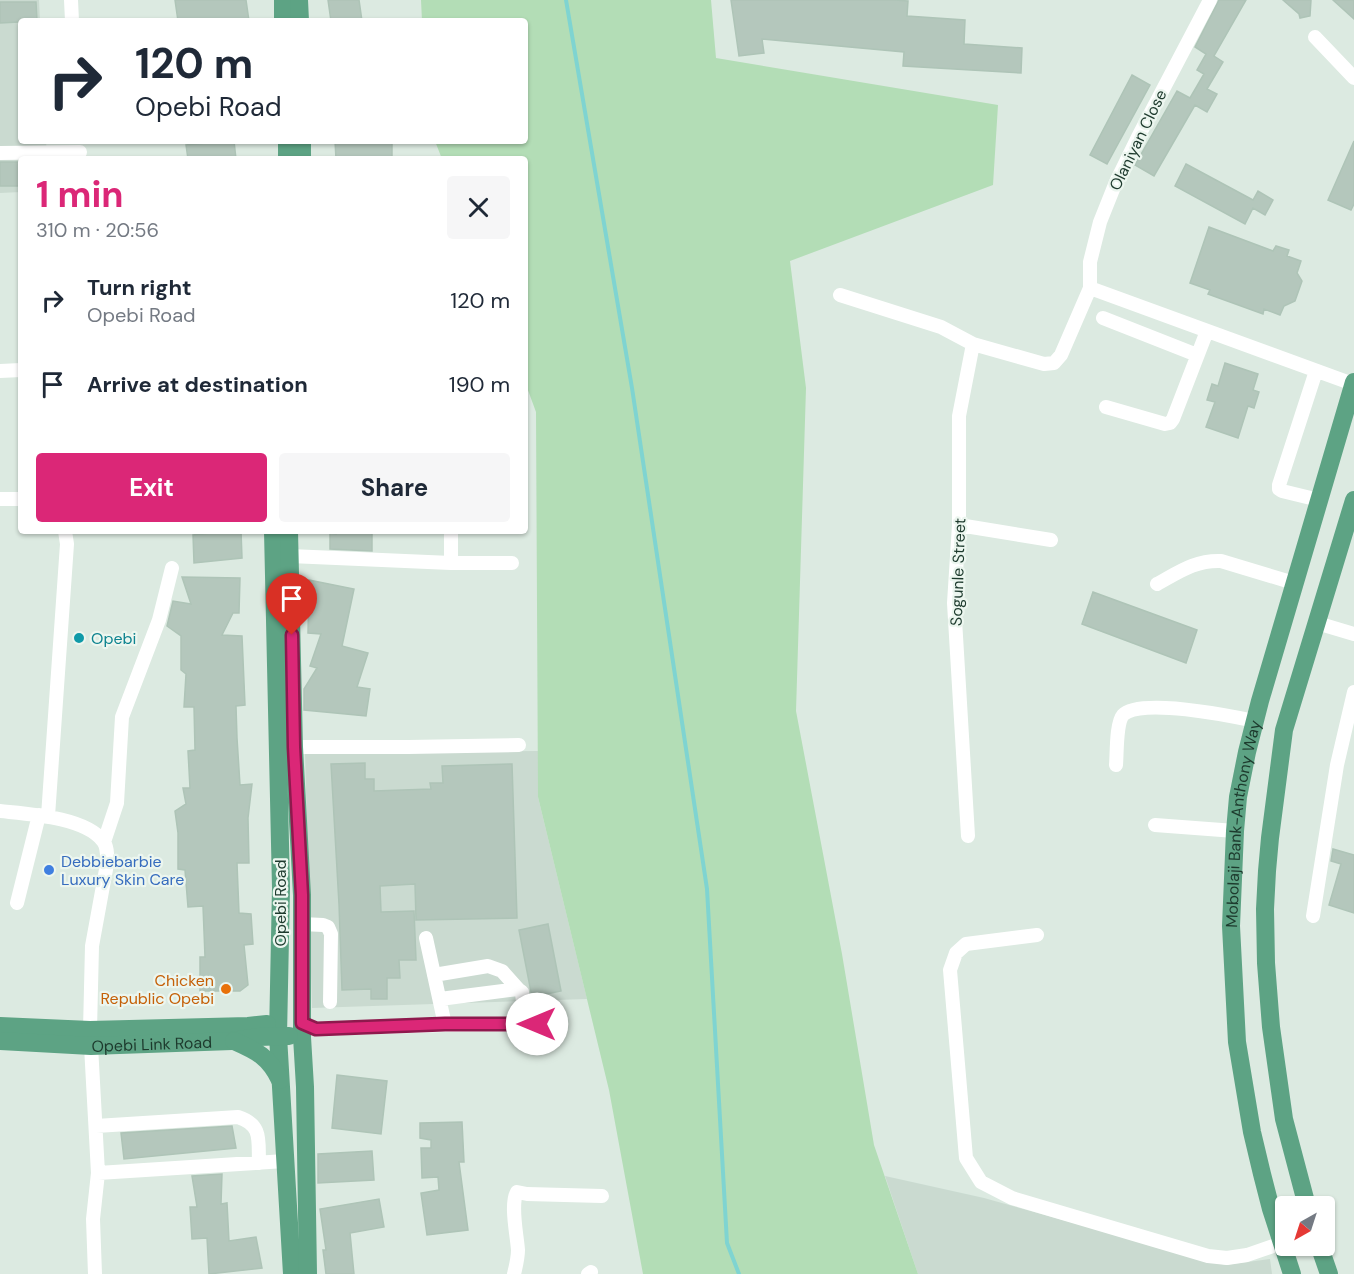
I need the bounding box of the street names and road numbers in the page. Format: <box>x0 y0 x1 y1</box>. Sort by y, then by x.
street label: Olaniyan Close <box>1104 86 1172 194</box>
street label: Sogunle Street <box>946 518 970 626</box>
street label: Mobolaji Bank-Anthony Way <box>1220 718 1265 928</box>
street label: Opebi Road <box>270 860 291 946</box>
street label: Opebi Link Road <box>91 1031 213 1056</box>

